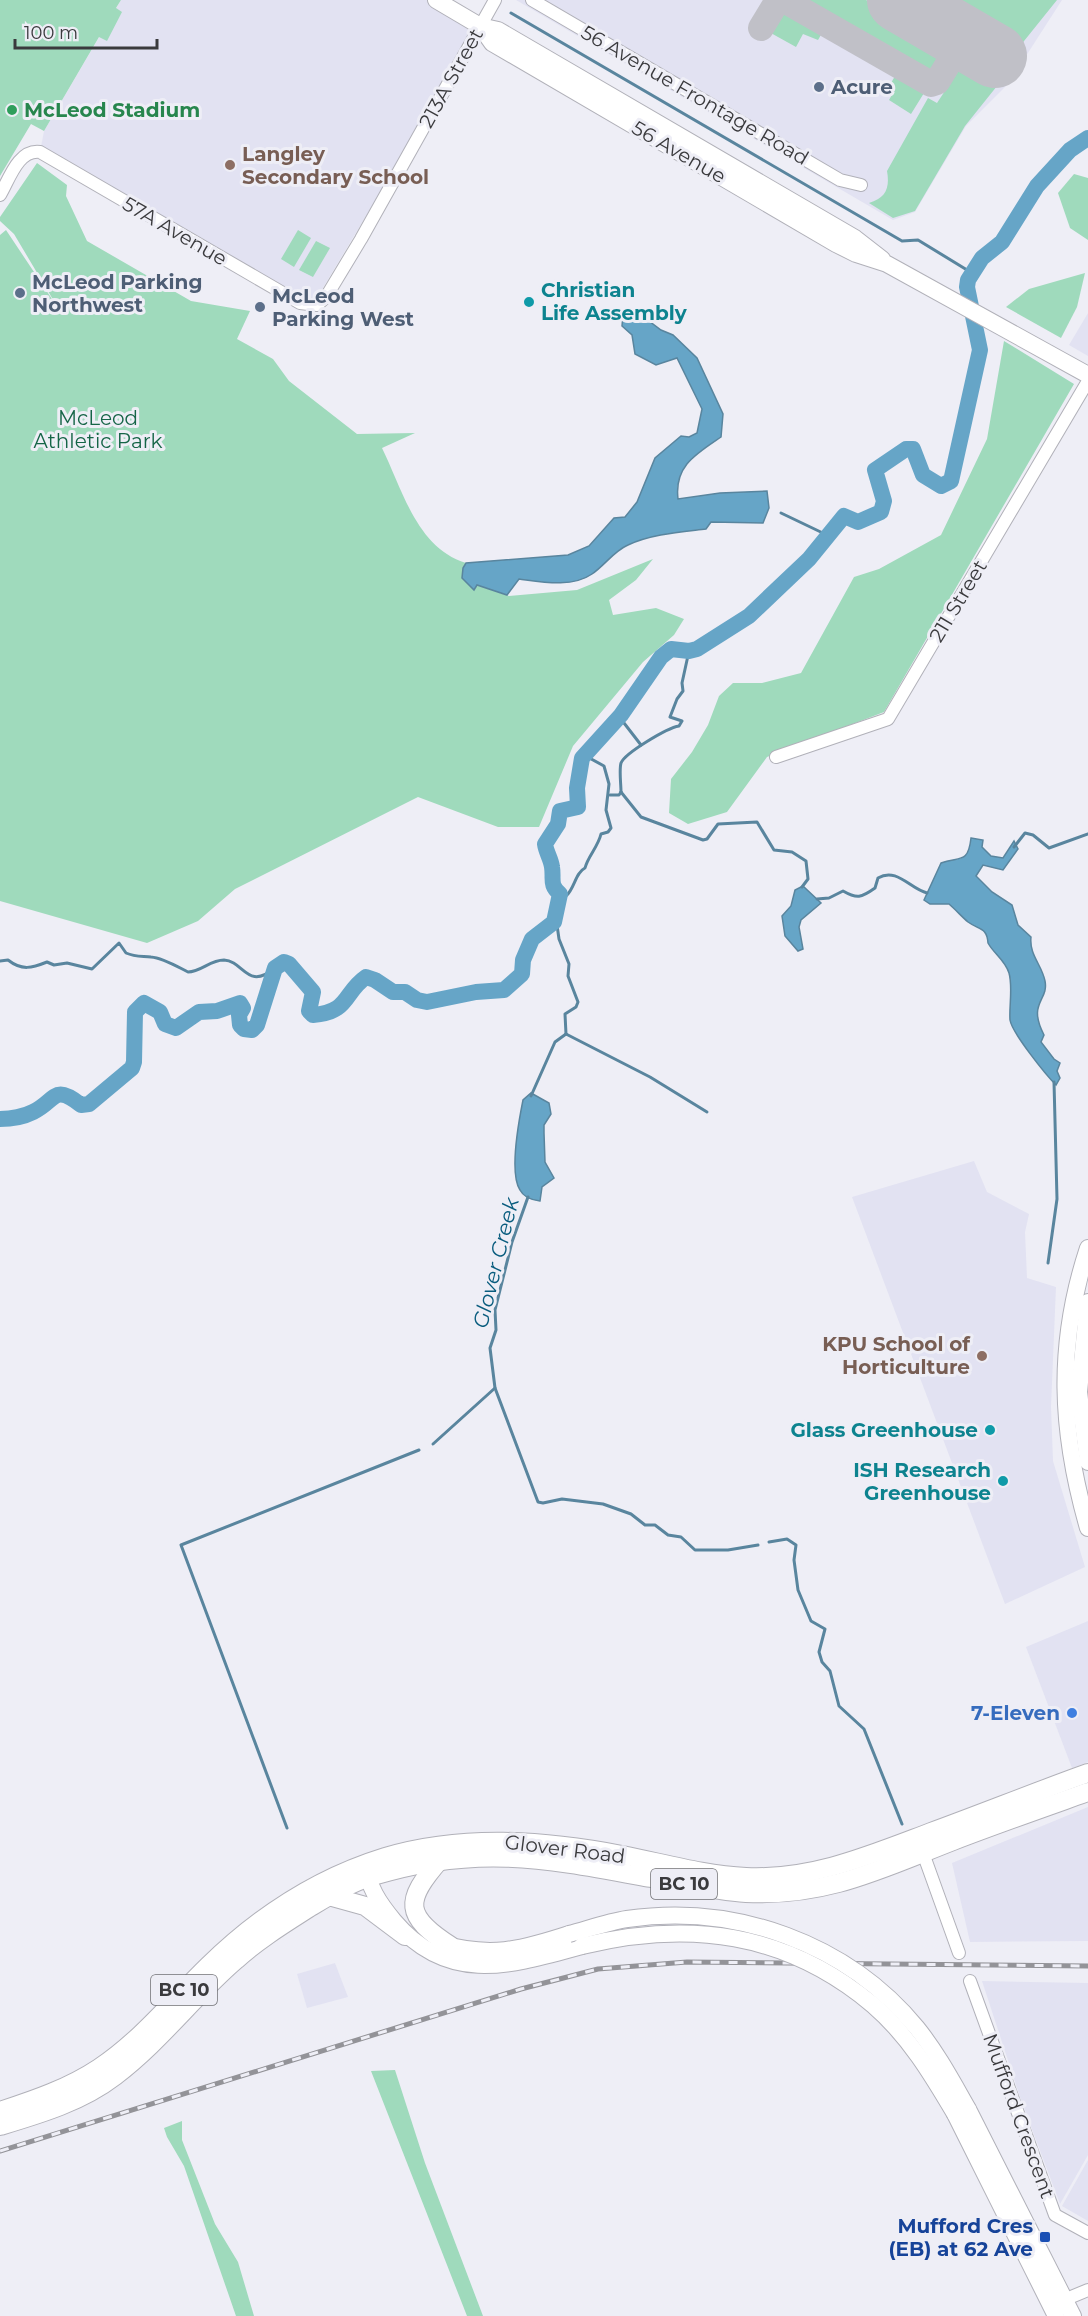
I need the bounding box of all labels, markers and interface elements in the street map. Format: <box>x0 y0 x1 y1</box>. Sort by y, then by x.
scale bar <box>15 12 158 50</box>
street label: 56 Avenue Frontage Road <box>577 20 813 170</box>
text: 100 m <box>24 22 78 44</box>
street label: 213A Street <box>414 24 488 132</box>
place label: Acure <box>830 75 893 99</box>
marker: Acure <box>812 80 826 94</box>
place label: McLeod Stadium <box>24 98 200 122</box>
marker: McLeod Stadium <box>5 103 19 117</box>
street label: 56 Avenue <box>628 116 730 188</box>
place label: Langley Secondary School <box>242 142 429 189</box>
marker: Langley Secondary School <box>223 158 237 172</box>
street label: 57A Avenue <box>119 191 231 271</box>
place label: McLeod Parking Northwest <box>32 270 202 317</box>
place label: Christian Life Assembly <box>541 278 688 325</box>
place label: McLeod Parking West <box>272 284 414 331</box>
marker: McLeod Parking Northwest <box>13 286 27 300</box>
marker: Christian Life Assembly <box>522 295 536 309</box>
marker: McLeod Parking West <box>253 300 267 314</box>
park label: McLeod Athletic Park <box>33 406 163 453</box>
street label: 211 Street <box>924 556 992 646</box>
water label: Glover Creek <box>467 1194 524 1331</box>
place label: KPU School of Horticulture <box>822 1332 971 1379</box>
marker: KPU School of Horticulture <box>975 1349 989 1363</box>
place label: Glass Greenhouse <box>790 1418 978 1442</box>
marker: Glass Greenhouse <box>983 1423 997 1437</box>
place label: ISH Research Greenhouse <box>853 1458 991 1505</box>
marker: ISH Research Greenhouse <box>996 1474 1010 1488</box>
place label: 7-Eleven <box>971 1701 1060 1725</box>
marker: 7-Eleven <box>1065 1706 1079 1720</box>
street label: Glover Road <box>503 1830 627 1868</box>
road number: BC 10 <box>651 1869 717 1899</box>
road number: BC 10 <box>151 1975 217 2005</box>
street label: Mufford Crescent <box>978 2030 1060 2202</box>
place label: Mufford Cres (EB) at 62 Ave <box>888 2214 1033 2261</box>
marker: Mufford Cres (EB) at 62 Ave <box>1038 2230 1052 2244</box>

